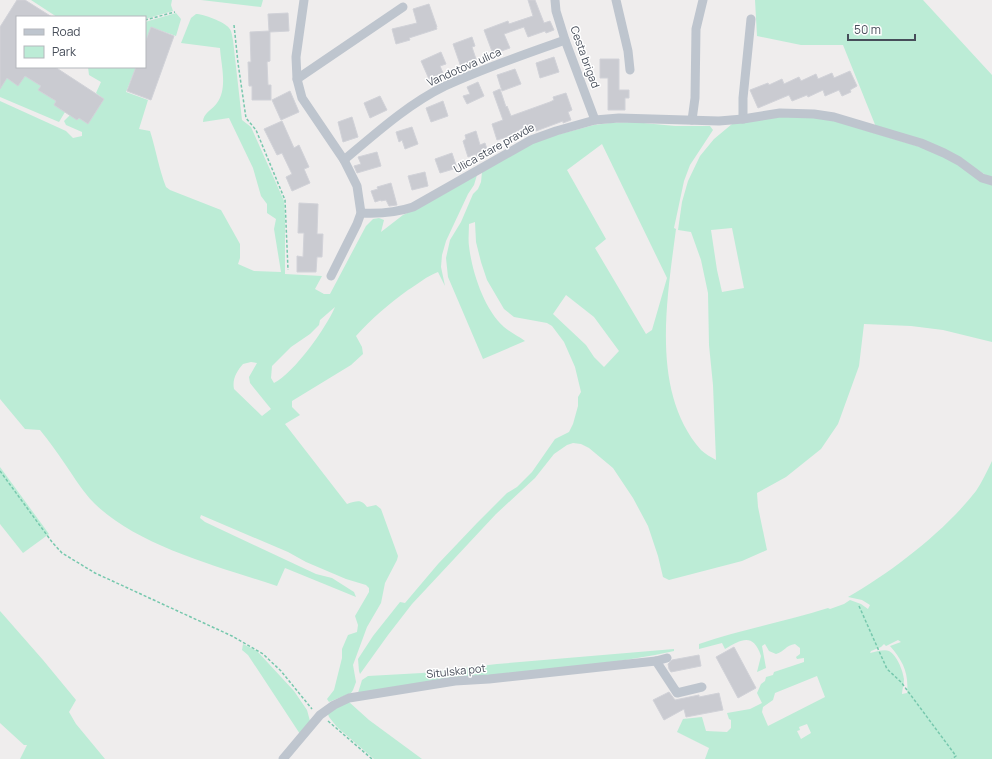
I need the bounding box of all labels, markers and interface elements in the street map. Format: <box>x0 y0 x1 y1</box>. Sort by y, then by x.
legend <box>16 16 146 68</box>
scale bar <box>848 16 915 42</box>
text: 50 m <box>854 21 881 38</box>
text: Road <box>52 23 80 40</box>
street label: Cesta brigad <box>567 24 604 90</box>
text: Park <box>52 43 77 60</box>
street label: Vandotova ulica <box>424 43 503 90</box>
street label: Ulica stare pravde <box>451 119 537 176</box>
street label: Situlska pot <box>425 660 486 681</box>

